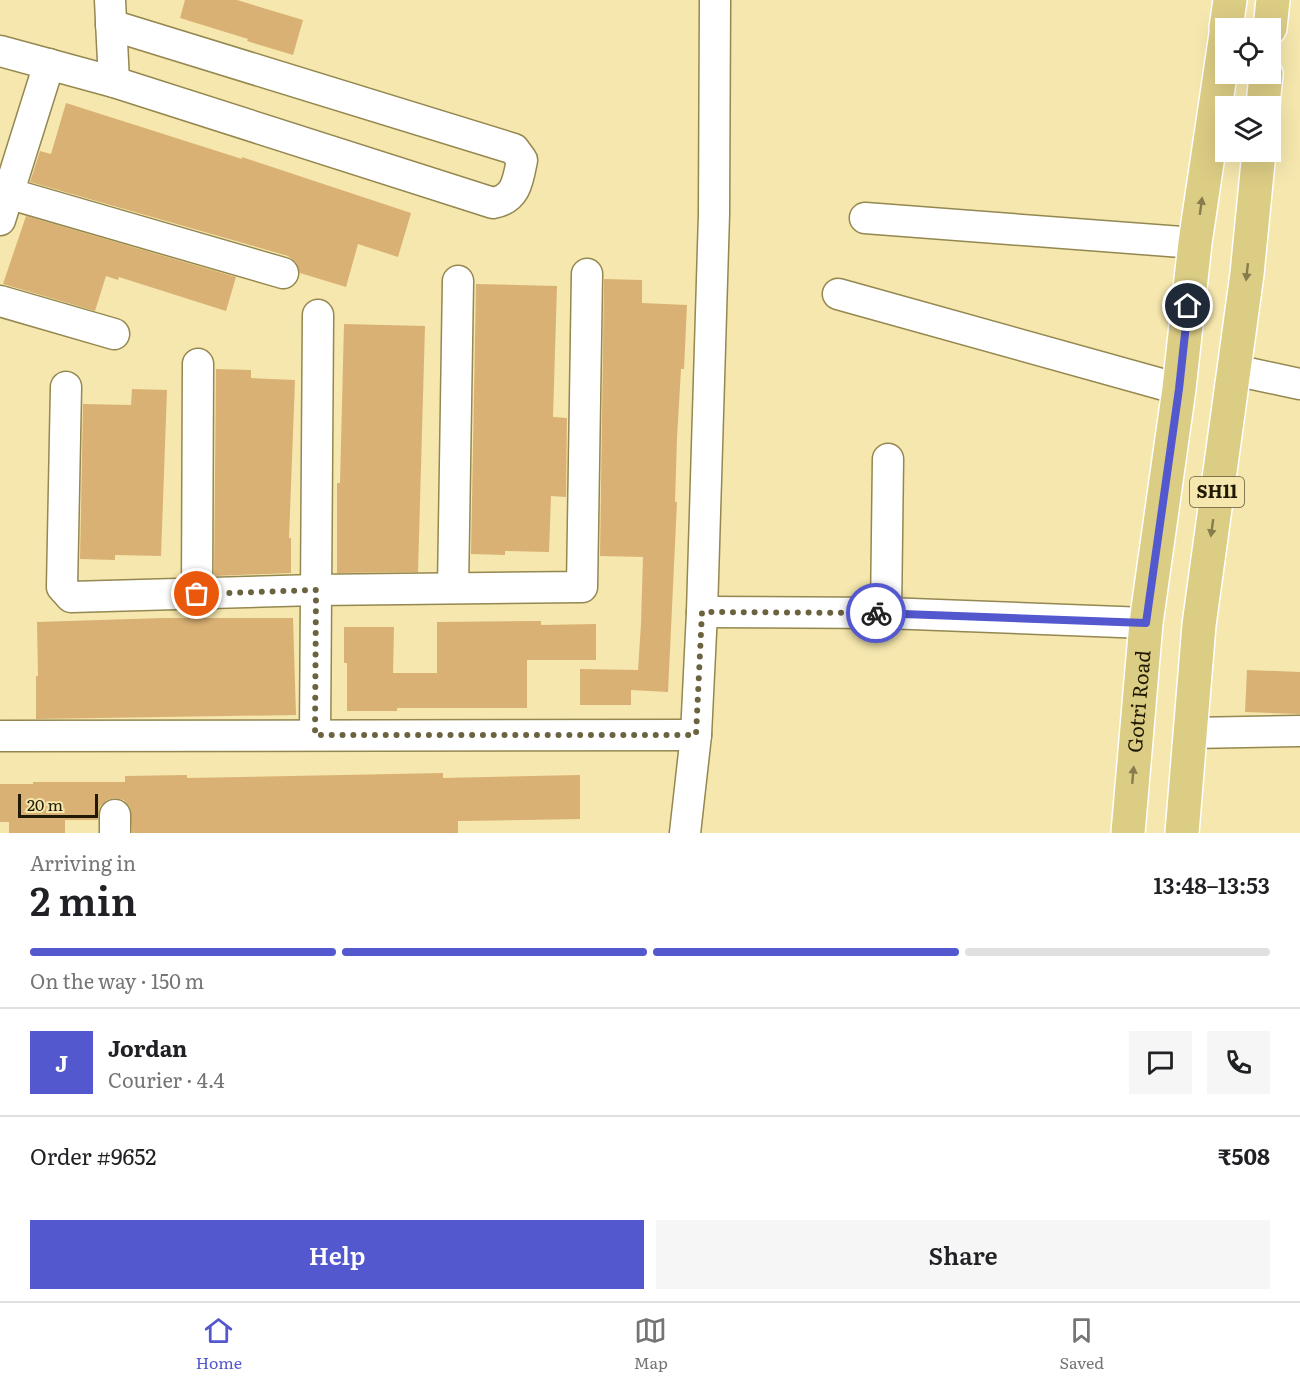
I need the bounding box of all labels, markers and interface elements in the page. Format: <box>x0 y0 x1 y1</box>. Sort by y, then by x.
map controls <box>1215 18 1281 162</box>
button: locate <box>1215 18 1281 84</box>
button: layers <box>1215 96 1281 162</box>
one-way arrow <box>1196 196 1205 215</box>
one-way arrow <box>1242 263 1252 282</box>
pin <box>1162 280 1213 331</box>
icon: home <box>1171 289 1204 322</box>
road number: SH11 <box>1190 477 1244 507</box>
one-way arrow <box>1208 519 1217 538</box>
pin <box>171 568 222 619</box>
icon: bag <box>180 577 213 610</box>
courier <box>846 583 906 643</box>
icon: bike <box>860 597 893 630</box>
street label: Gotri Road <box>1118 649 1157 754</box>
one-way arrow <box>1128 765 1138 784</box>
scale bar <box>18 791 98 818</box>
text: 20 m <box>27 792 63 816</box>
text: Arriving in <box>30 847 136 877</box>
text: 13:48–13:53 <box>1153 868 1270 901</box>
text: 2 min <box>30 870 137 928</box>
text: On the way · 150 m <box>30 965 204 995</box>
text: Jordan <box>108 1031 187 1064</box>
button: chat <box>1129 1031 1192 1094</box>
button: phone <box>1207 1031 1270 1094</box>
text: J <box>55 1046 68 1079</box>
text: Courier · 4.4 <box>108 1064 225 1094</box>
text: Order #9652 <box>30 1139 156 1172</box>
text: ₹508 <box>1218 1139 1270 1172</box>
button: Help <box>30 1220 644 1289</box>
button: Share <box>656 1220 1270 1289</box>
tab: Home <box>196 1314 242 1374</box>
tab: Map <box>634 1314 668 1374</box>
tab: Saved <box>1060 1314 1104 1374</box>

